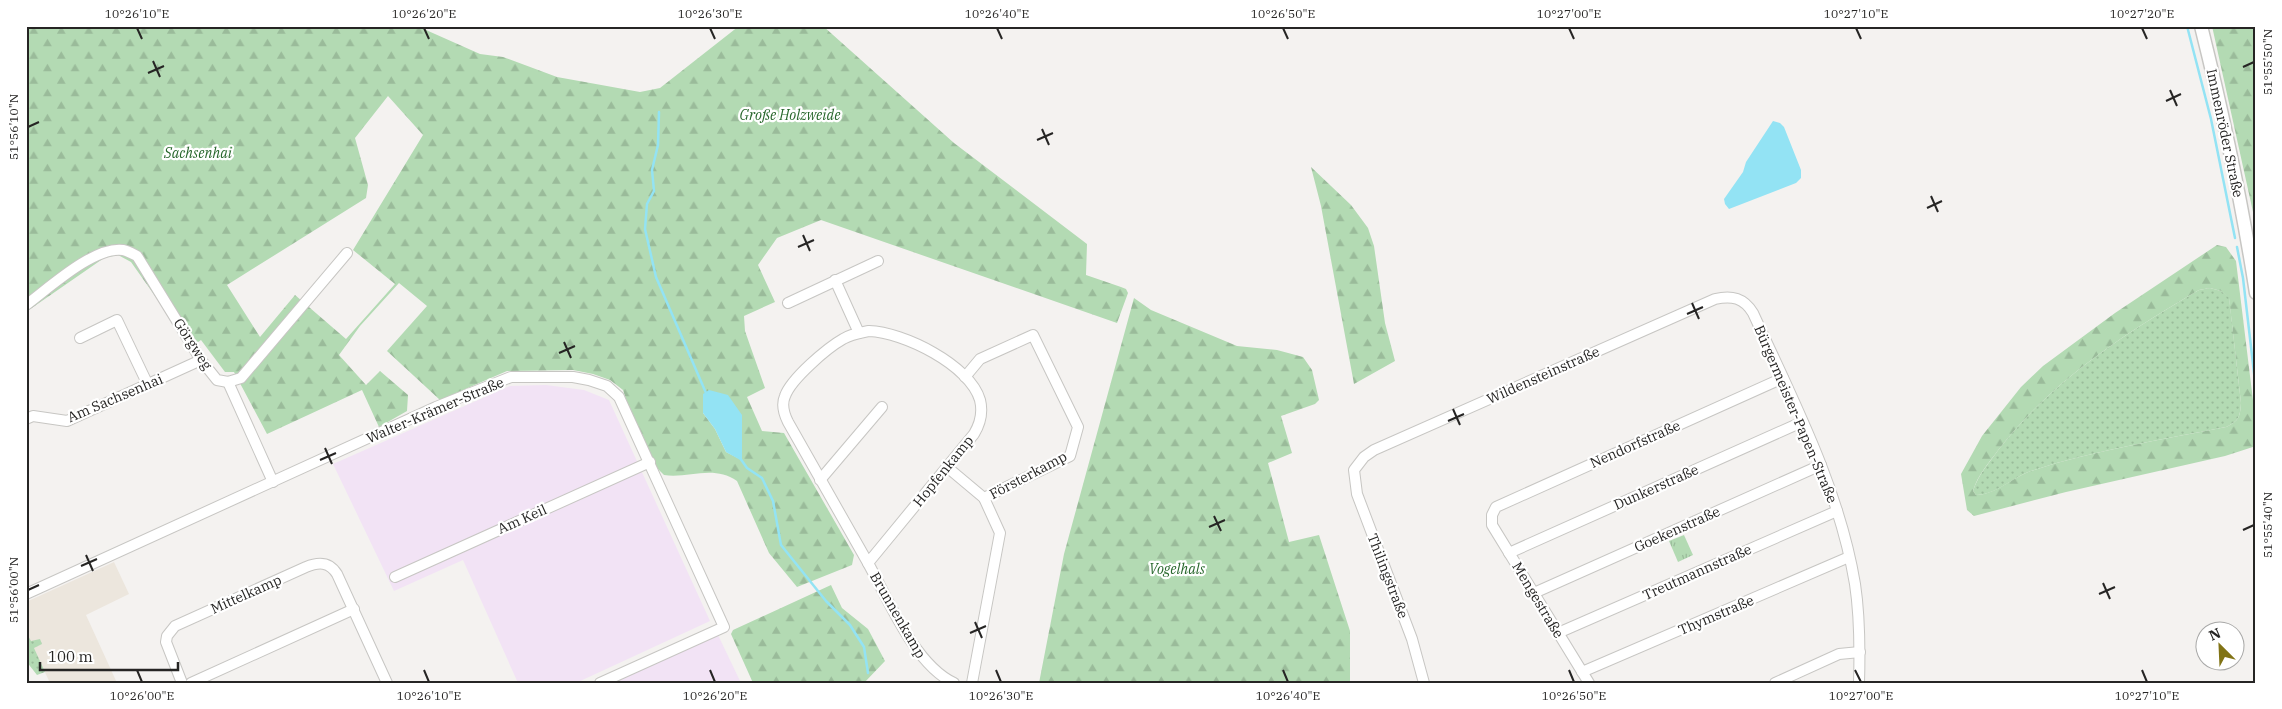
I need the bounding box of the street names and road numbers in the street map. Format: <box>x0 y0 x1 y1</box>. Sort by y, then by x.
street label: Immenröder Straße <box>2203 67 2247 199</box>
street label: Görgweg <box>170 315 216 373</box>
street label: Bürgermeister-Papen-Straße <box>1750 322 1842 506</box>
street label: Wildensteinstraße <box>1484 342 1602 408</box>
street label: Am Sachsenhai <box>64 370 166 426</box>
street label: Walter-Krämer-Straße <box>363 373 507 447</box>
street label: Nendorfstraße <box>1587 416 1683 472</box>
street label: Hopfenkamp <box>909 432 977 510</box>
street label: Försterkamp <box>986 447 1070 503</box>
street label: Dunkerstraße <box>1611 460 1701 514</box>
street label: Am Keil <box>495 500 549 538</box>
street label: Goekenstraße <box>1631 502 1723 556</box>
street label: Thilingstraße <box>1364 531 1412 621</box>
street label: Treutmannstraße <box>1640 540 1754 604</box>
street label: Mengestraße <box>1508 559 1568 641</box>
street label: Brunnenkamp <box>866 569 930 661</box>
street label: Mittelkamp <box>208 570 284 618</box>
street label: Thymstraße <box>1675 591 1757 639</box>

